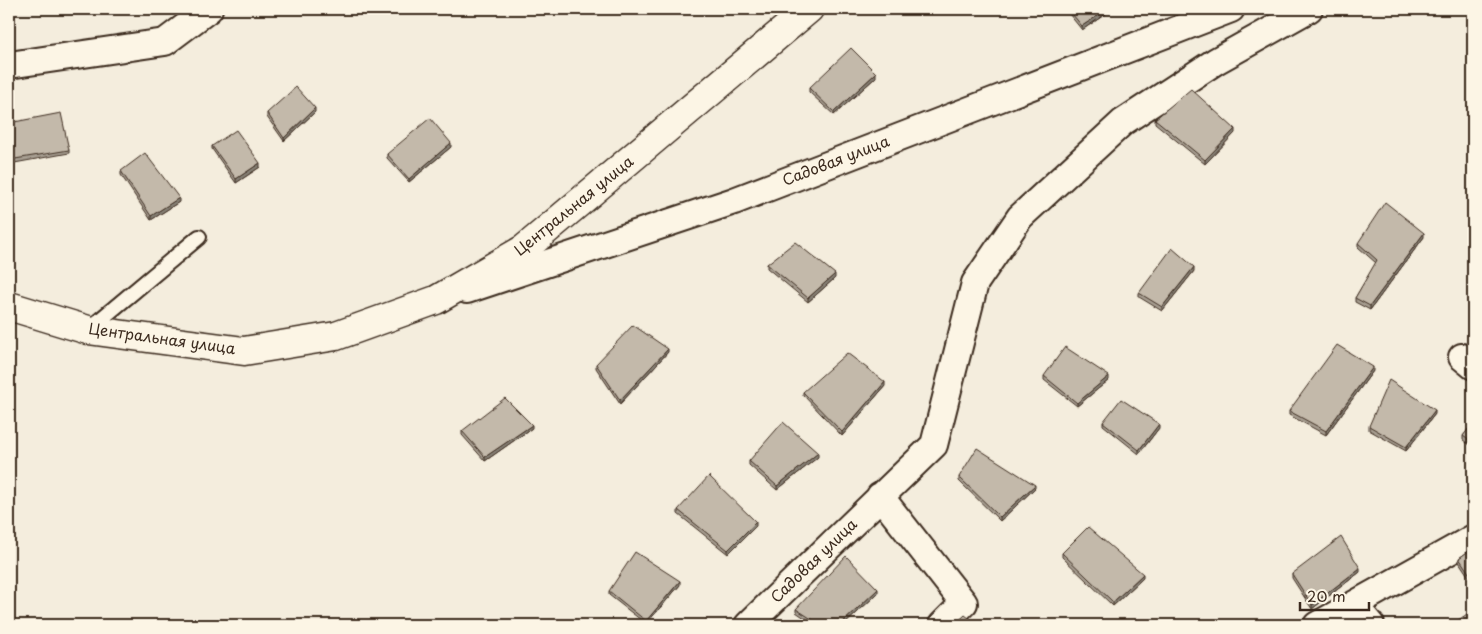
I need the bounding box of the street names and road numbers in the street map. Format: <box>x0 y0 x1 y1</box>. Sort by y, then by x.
street label: Садовая улица <box>779 128 893 191</box>
street label: Центральная улица <box>508 149 638 260</box>
street label: Центральная улица <box>87 316 238 359</box>
street label: Садовая улица <box>764 512 862 607</box>

